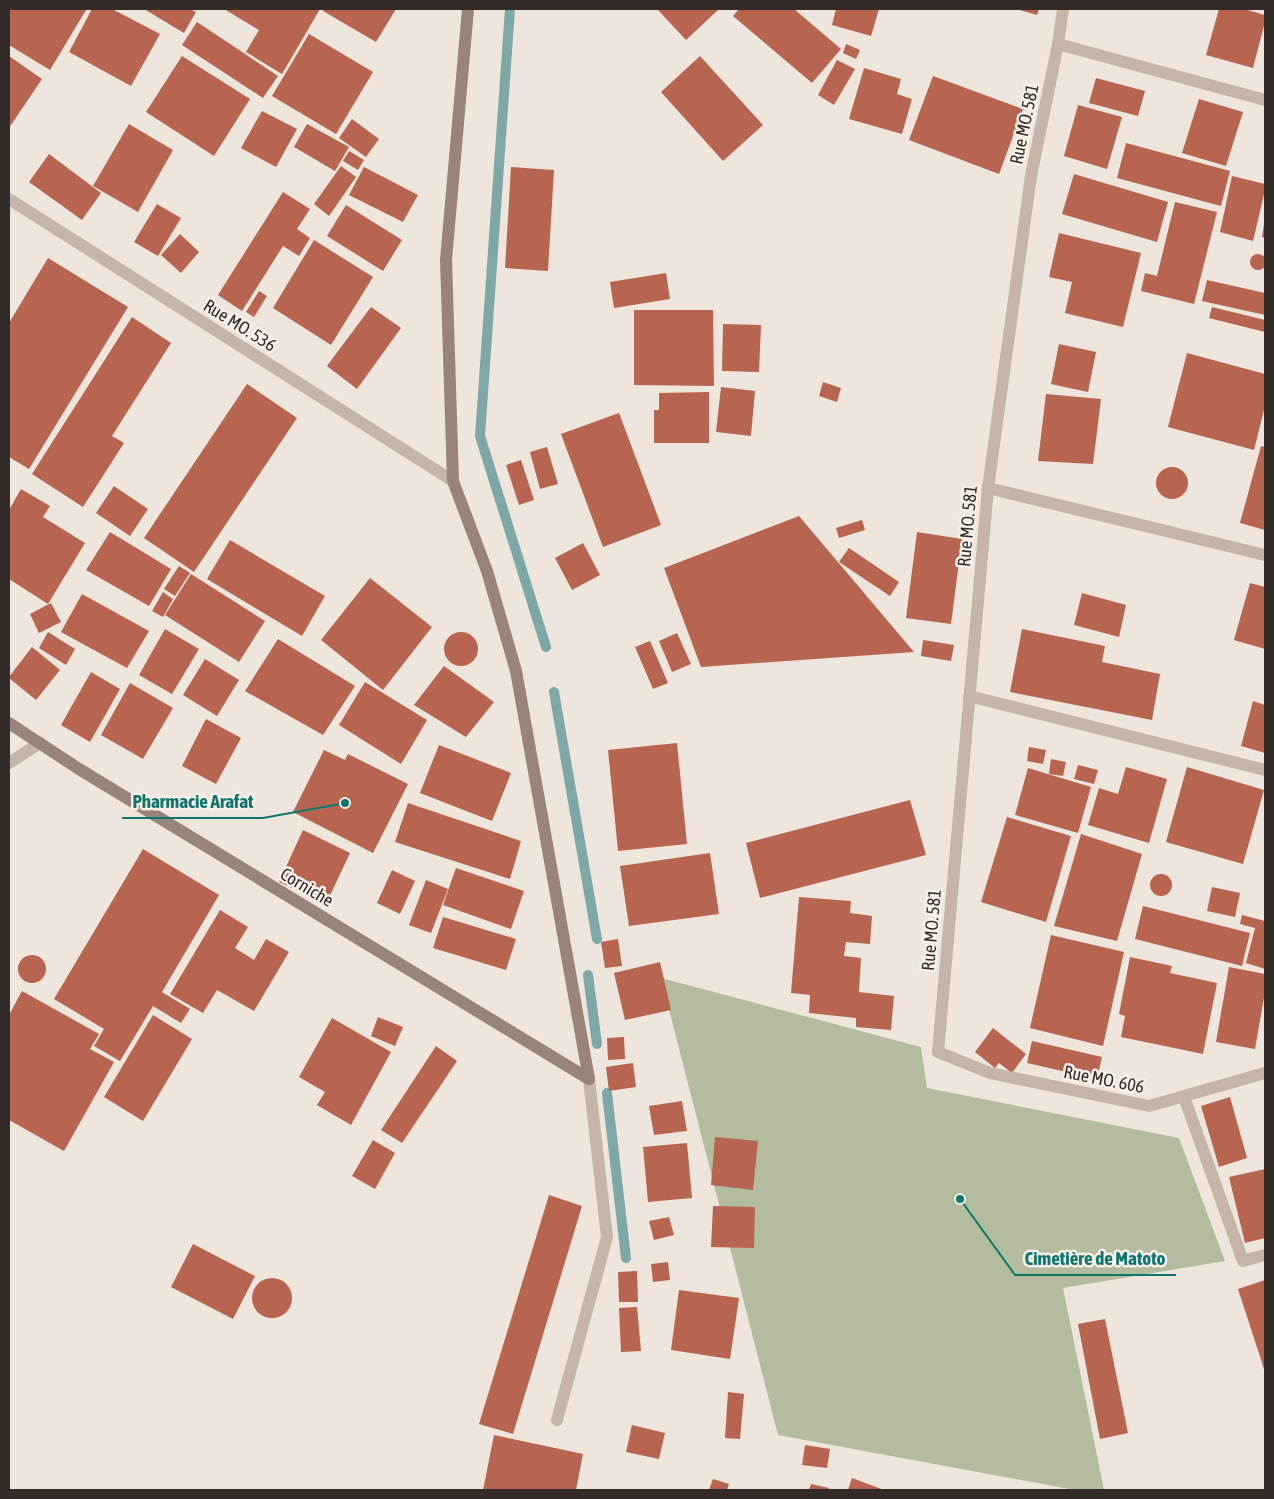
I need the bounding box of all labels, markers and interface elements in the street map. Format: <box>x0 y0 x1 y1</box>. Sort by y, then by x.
street label: Rue MO. 581 <box>1005 82 1043 166</box>
street label: Rue MO. 536 <box>200 294 280 356</box>
street label: Rue MO. 581 <box>953 484 981 568</box>
callout: Pharmacie Arafat <box>122 784 263 818</box>
text: Pharmacie Arafat <box>132 790 254 812</box>
street label: Corniche <box>277 863 337 911</box>
street label: Rue MO. 581 <box>917 888 945 972</box>
street label: Rue MO. 606 <box>1062 1061 1146 1097</box>
callout: Cimetière de Matoto <box>1015 1241 1176 1275</box>
text: Cimetière de Matoto <box>1025 1247 1165 1269</box>

